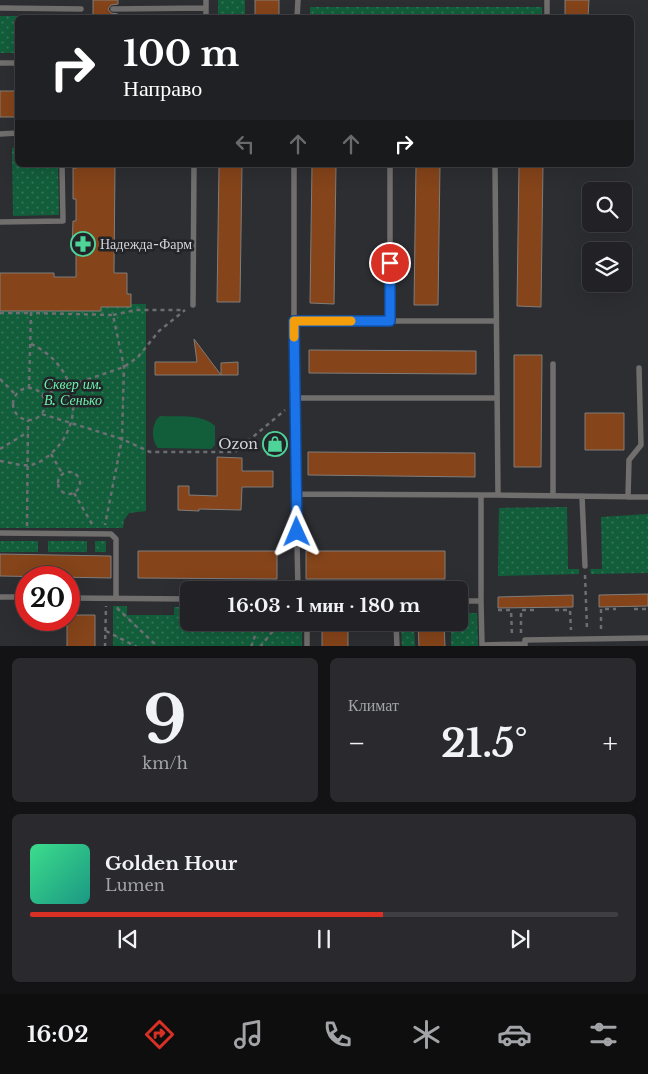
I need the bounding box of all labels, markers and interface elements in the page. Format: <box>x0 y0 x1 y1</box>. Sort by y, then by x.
text: 100 m <box>123 32 239 75</box>
icon: right <box>40 35 105 100</box>
text: Направо <box>123 75 202 102</box>
icon: left <box>231 130 259 158</box>
icon: ahead <box>284 130 312 158</box>
icon: ahead <box>337 130 365 158</box>
icon: right <box>390 130 418 158</box>
map controls <box>582 182 632 292</box>
button: search <box>582 182 632 232</box>
pharmacy icon: Надежда-Фарм <box>70 231 96 257</box>
place label: Надежда-Фарм <box>100 235 192 253</box>
pin <box>369 242 411 284</box>
button: layers <box>582 242 632 292</box>
icon: arrive <box>376 249 404 277</box>
park label: Сквер им. В. Сенько <box>44 375 102 409</box>
shop icon: Ozon <box>262 431 288 457</box>
place label: Ozon <box>218 435 258 453</box>
position arrow <box>270 505 322 557</box>
speed limit sign: 20 <box>15 566 80 631</box>
text: 16:03 · 1 мин · 180 m <box>228 594 420 617</box>
text: 9 <box>143 680 187 761</box>
text: Климат <box>348 695 399 715</box>
text: 21.5° <box>441 720 527 767</box>
text: − <box>348 726 366 761</box>
text: + <box>603 726 618 761</box>
text: km/h <box>142 753 188 773</box>
text: Golden Hour <box>105 852 237 875</box>
text: Lumen <box>105 875 165 895</box>
icon: previous <box>114 925 142 953</box>
icon: pause <box>310 925 338 953</box>
icon: next <box>506 925 534 953</box>
icon: directions <box>142 1017 177 1052</box>
icon: music <box>231 1017 266 1052</box>
icon: phone <box>320 1017 355 1052</box>
icon: climate <box>409 1017 444 1052</box>
icon: car <box>497 1017 532 1052</box>
icon: filters <box>586 1017 621 1052</box>
text: 16:02 <box>27 1021 88 1048</box>

